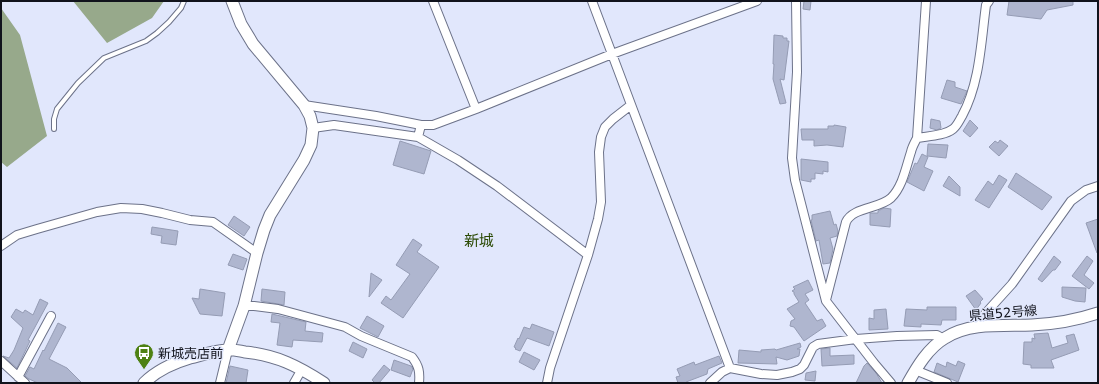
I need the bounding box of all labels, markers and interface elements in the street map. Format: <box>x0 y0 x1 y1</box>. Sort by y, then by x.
district label: 新城 <box>464 232 494 250</box>
street label: 県道52号線 <box>968 303 1038 323</box>
bus stop icon: 新城売店前 <box>133 342 155 370</box>
place label: 新城売店前 <box>158 346 223 361</box>

